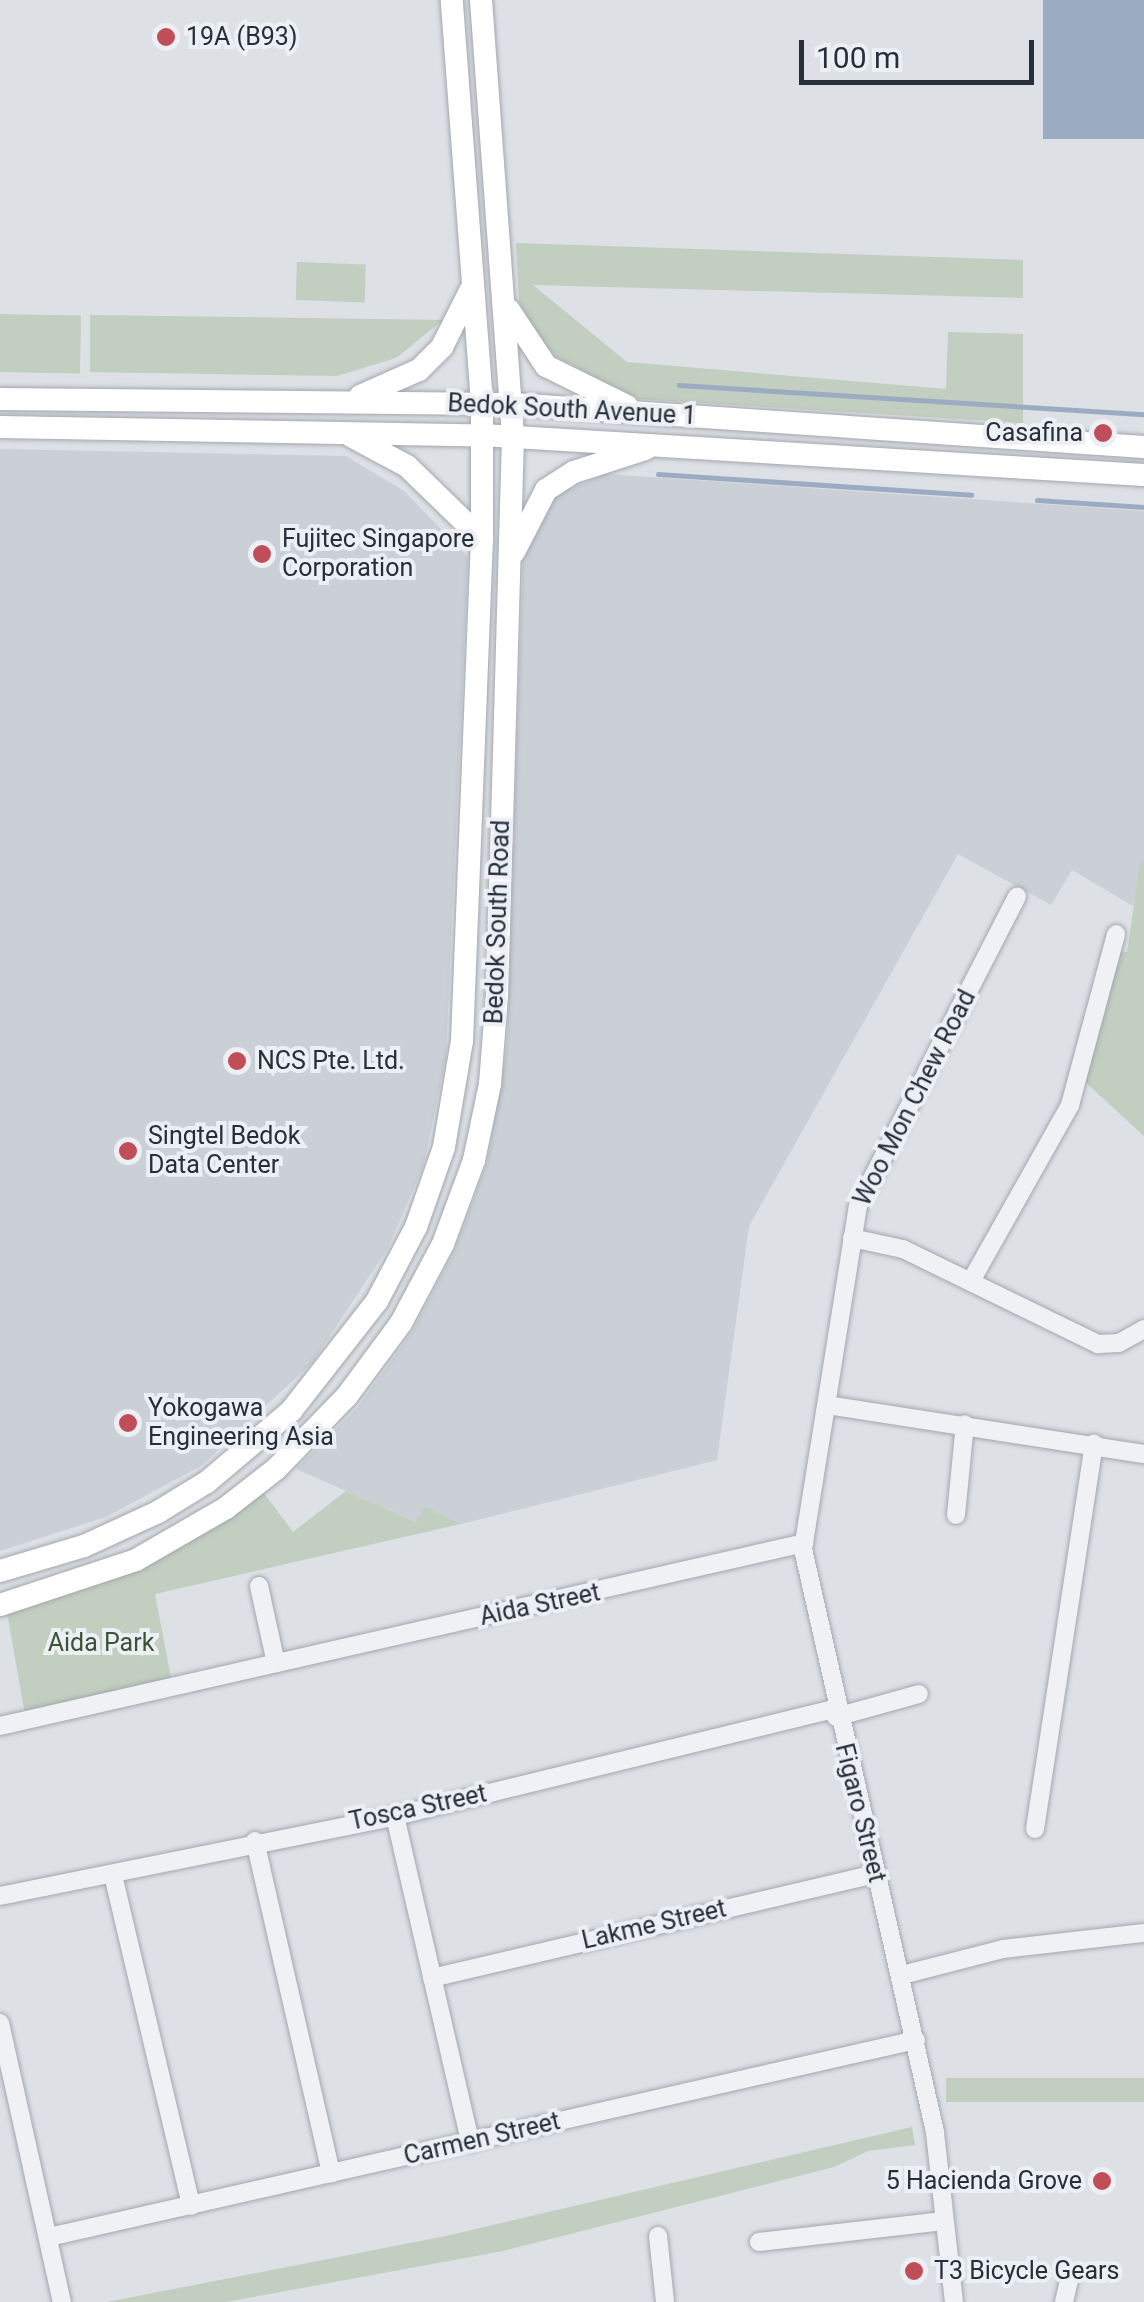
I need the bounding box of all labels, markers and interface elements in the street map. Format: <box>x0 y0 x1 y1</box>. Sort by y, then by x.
scale bar <box>804 20 1039 82</box>
place label: 19A (B93) <box>186 22 298 52</box>
marker: 19A (B93) <box>155 26 177 48</box>
text: 100 m <box>816 40 900 75</box>
street label: Bedok South Avenue 1 <box>447 389 697 431</box>
place label: Casafina <box>985 418 1083 448</box>
marker: Casafina <box>1092 422 1114 444</box>
place label: Fujitec Singapore Corporation <box>282 525 474 584</box>
marker: Fujitec Singapore Corporation <box>251 543 273 565</box>
street label: Bedok South Road <box>479 819 517 1025</box>
street label: Woo Mon Chew Road <box>848 985 982 1211</box>
place label: NCS Pte. Ltd. <box>257 1046 405 1076</box>
marker: NCS Pte. Ltd. <box>226 1050 248 1072</box>
place label: Singtel Bedok Data Center <box>148 1122 300 1181</box>
marker: Singtel Bedok Data Center <box>117 1140 139 1162</box>
place label: Yokogawa Engineering Asia <box>148 1394 334 1453</box>
marker: Yokogawa Engineering Asia <box>117 1412 139 1434</box>
street label: Aida Street <box>477 1578 603 1632</box>
park label: Aida Park <box>48 1628 154 1658</box>
street label: Figaro Street <box>828 1740 892 1886</box>
street label: Tosca Street <box>347 1779 489 1837</box>
street label: Lakme Street <box>579 1894 729 1956</box>
street label: Carmen Street <box>401 2106 563 2172</box>
place label: 5 Hacienda Grove <box>886 2166 1082 2196</box>
marker: 5 Hacienda Grove <box>1091 2170 1113 2192</box>
place label: T3 Bicycle Gears <box>934 2256 1119 2286</box>
marker: T3 Bicycle Gears <box>903 2260 925 2282</box>

